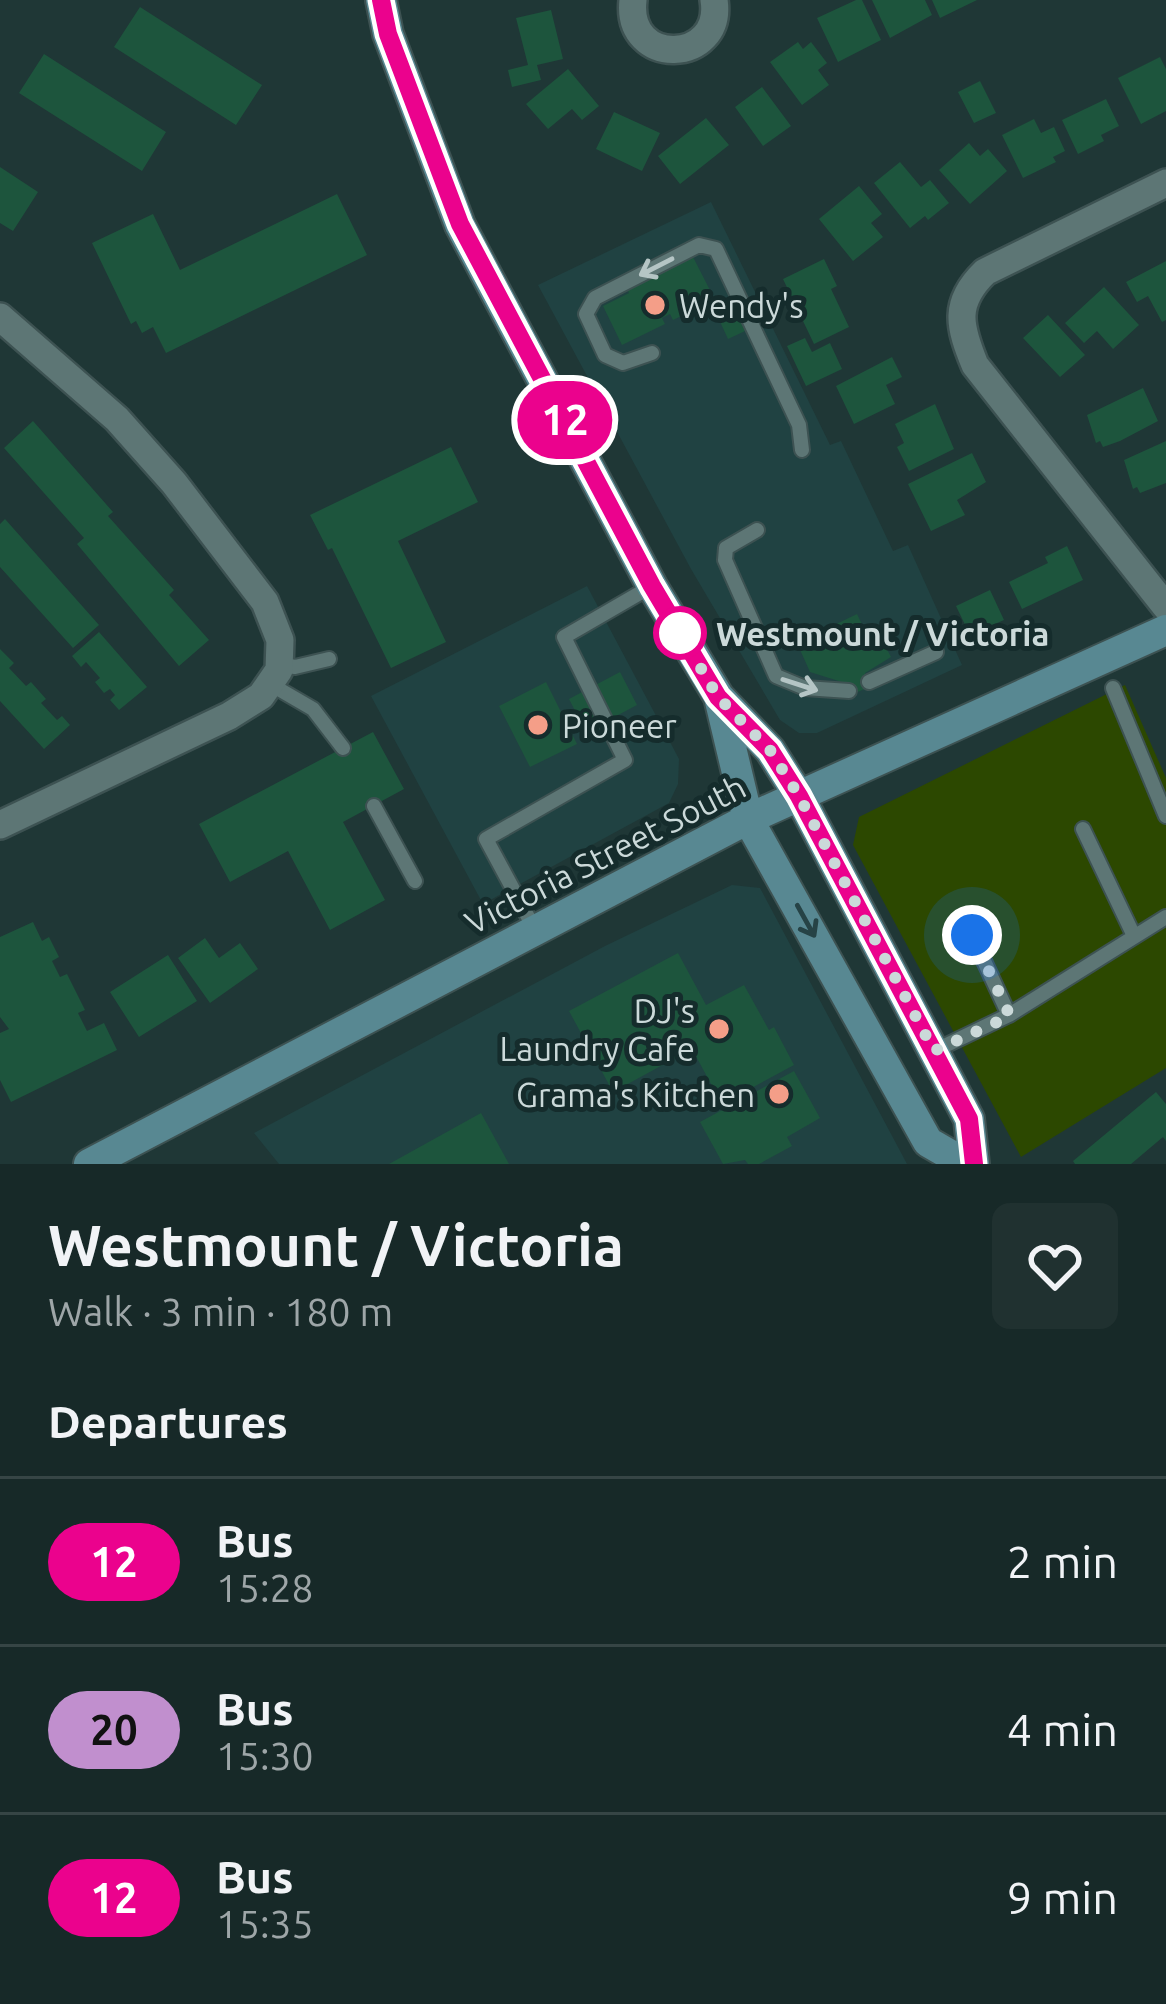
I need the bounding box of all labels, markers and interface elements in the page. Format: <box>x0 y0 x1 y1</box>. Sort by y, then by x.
one-way arrow <box>639 257 674 280</box>
place label: Wendy's <box>679 287 804 324</box>
marker: Wendy's <box>642 292 668 318</box>
line badge: 12 <box>511 381 619 459</box>
text: 12 <box>541 396 589 443</box>
marker: Westmount / Victoria <box>655 608 705 658</box>
place label: Westmount / Victoria <box>716 615 1049 652</box>
one-way arrow <box>781 675 819 697</box>
place label: Pioneer <box>562 707 677 744</box>
marker: Pioneer <box>525 712 551 738</box>
street label: Victoria Street South <box>459 767 751 941</box>
one-way arrow <box>795 902 818 937</box>
your location <box>942 905 1002 965</box>
place label: DJ's Laundry Cafe <box>500 992 695 1067</box>
marker: DJ's Laundry Cafe <box>706 1016 732 1042</box>
place label: Grama's Kitchen <box>516 1076 755 1113</box>
marker: Grama's Kitchen <box>766 1081 792 1107</box>
button: heart <box>992 1203 1118 1329</box>
text: Westmount / Victoria <box>48 1213 624 1277</box>
text: Walk · 3 min · 180 m <box>48 1290 393 1333</box>
text: Departures <box>48 1396 288 1447</box>
text: Bus <box>216 1515 293 1566</box>
text: 2 min <box>1007 1536 1118 1587</box>
text: 12 <box>90 1538 138 1585</box>
text: 15:28 <box>216 1566 314 1609</box>
text: Bus <box>216 1683 293 1734</box>
text: 4 min <box>1007 1704 1118 1755</box>
text: 20 <box>90 1706 138 1753</box>
text: 15:30 <box>216 1734 314 1777</box>
text: Bus <box>216 1851 293 1902</box>
text: 9 min <box>1007 1872 1118 1923</box>
text: 12 <box>90 1874 138 1921</box>
text: 15:35 <box>216 1902 314 1945</box>

